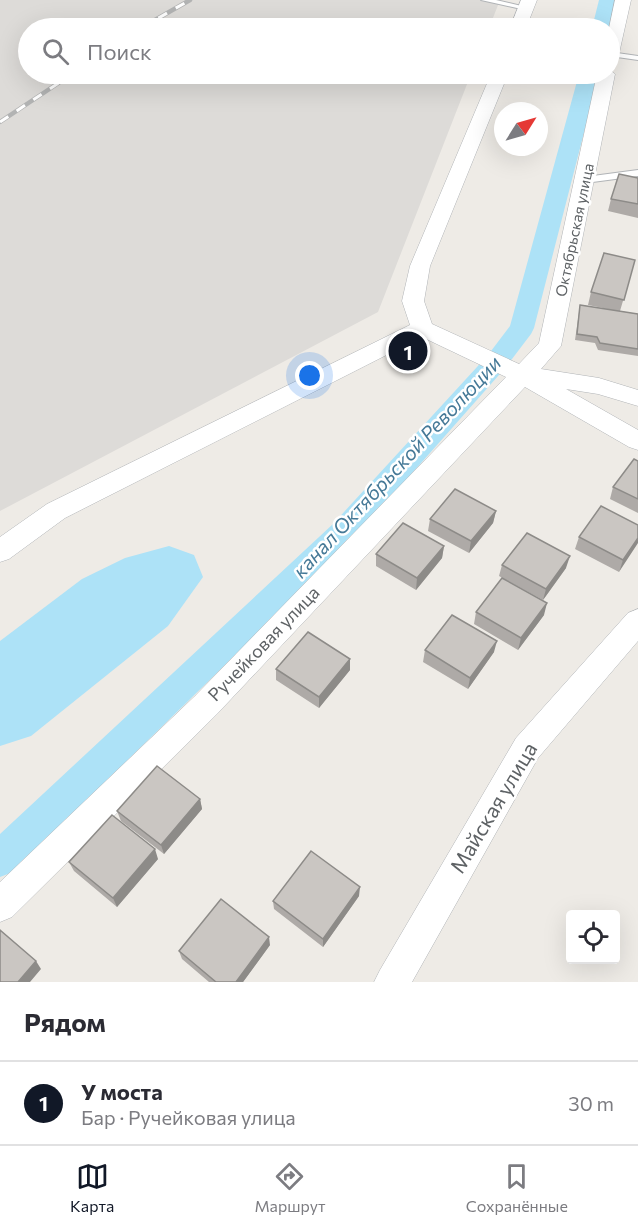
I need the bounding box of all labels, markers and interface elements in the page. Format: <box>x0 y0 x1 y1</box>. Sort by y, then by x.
search box <box>18 18 620 84</box>
icon: search <box>39 35 72 68</box>
text: Поиск <box>87 38 152 65</box>
north arrow <box>494 102 548 156</box>
street label: Октябрьская улица <box>551 162 597 298</box>
pin: 1 <box>388 328 428 374</box>
water label: канал Октябрьской Революции <box>287 351 505 582</box>
your location <box>295 361 324 390</box>
street label: Ручейковая улица <box>203 581 324 705</box>
street label: Майская улица <box>444 737 542 877</box>
map controls <box>566 910 620 964</box>
button: locate <box>566 910 620 964</box>
text: Рядом <box>24 1006 106 1037</box>
text: У моста <box>81 1078 163 1105</box>
text: 1 <box>39 1091 48 1115</box>
text: 30 m <box>568 1091 614 1115</box>
text: Бар · Ручейковая улица <box>81 1105 296 1129</box>
tab: Карта <box>70 1160 114 1215</box>
tab: Маршрут <box>254 1160 326 1215</box>
tab: Сохранённые <box>466 1160 568 1215</box>

